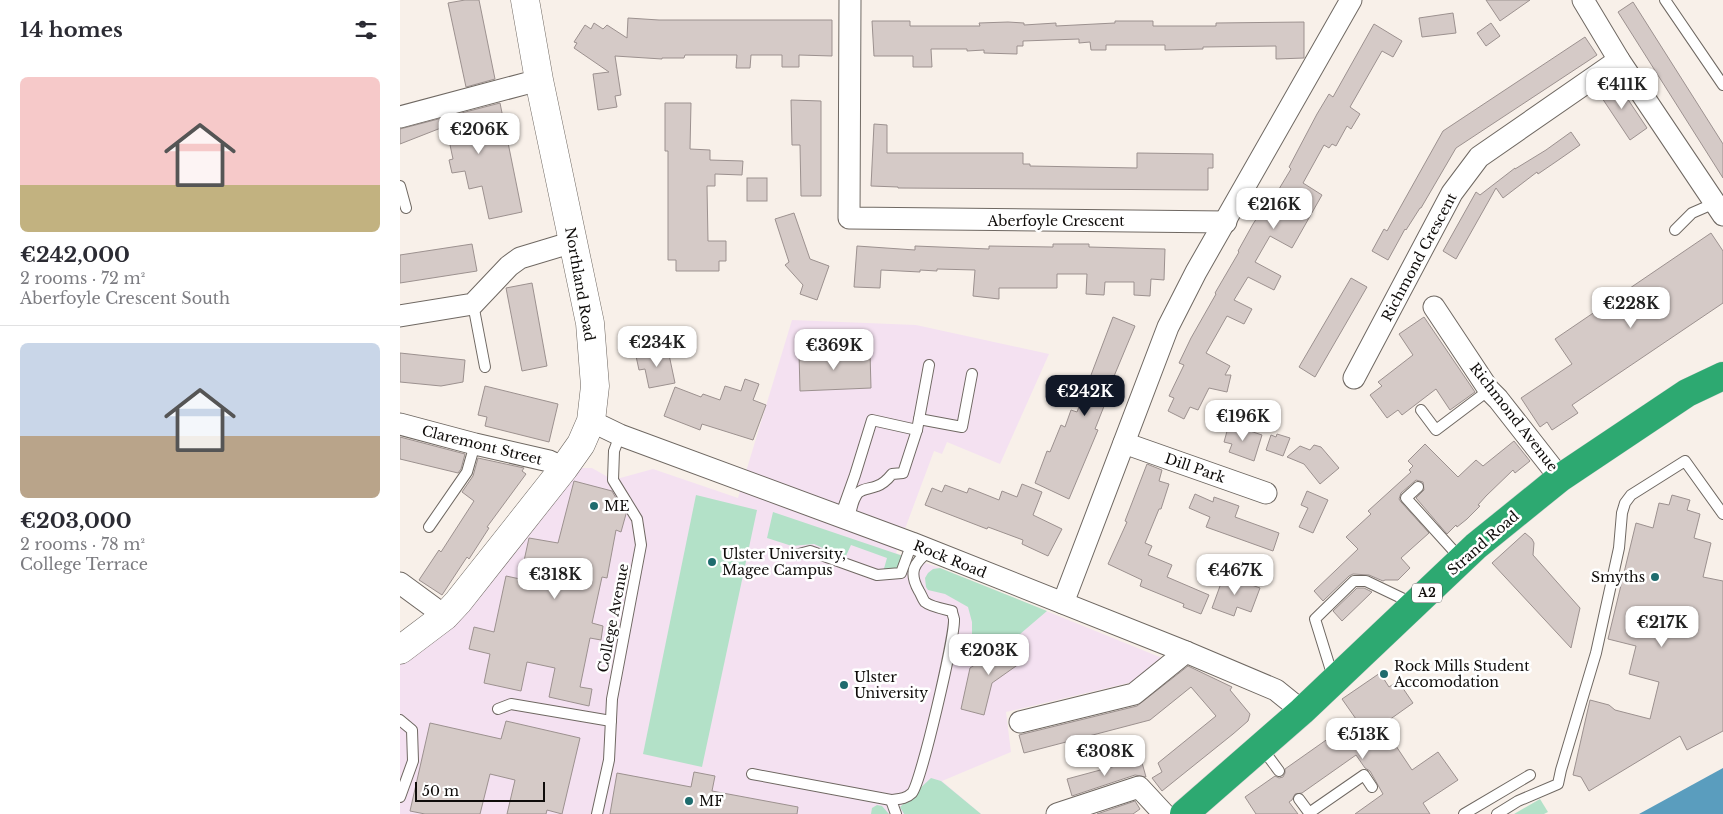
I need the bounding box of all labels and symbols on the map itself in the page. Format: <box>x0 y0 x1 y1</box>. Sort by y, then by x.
pin: €411K <box>1587 68 1657 110</box>
pin: €206K <box>444 112 514 155</box>
pin: €216K <box>1239 188 1309 230</box>
street label: Richmond Crescent <box>1378 189 1461 324</box>
street label: Aberfoyle Crescent <box>986 212 1125 230</box>
street label: Northland Road <box>561 225 599 343</box>
pin: €228K <box>1596 286 1666 329</box>
pin: €234K <box>622 326 692 368</box>
pin: €369K <box>799 328 869 371</box>
street label: Richmond Avenue <box>1466 359 1562 475</box>
pin: €242K <box>1050 374 1120 417</box>
pin: €196K <box>1208 400 1278 442</box>
street label: Claremont Street <box>420 421 545 469</box>
street label: Dill Park <box>1162 449 1228 487</box>
place label: ME <box>604 497 629 515</box>
marker: ME <box>588 500 600 512</box>
street label: Strand Road <box>1443 507 1523 579</box>
street label: Rock Road <box>911 536 990 582</box>
place label: Ulster University, Magee Campus <box>722 545 846 579</box>
pin: €467K <box>1200 554 1270 596</box>
marker: Ulster University, Magee Campus <box>706 556 718 568</box>
pin: €318K <box>520 558 590 600</box>
street label: College Avenue <box>594 562 632 674</box>
place label: Smyths <box>1591 568 1645 586</box>
marker: Smyths <box>1649 571 1661 583</box>
road number: A2 <box>1412 584 1442 602</box>
pin: €217K <box>1627 606 1697 648</box>
pin: €203K <box>954 634 1024 676</box>
place label: Rock Mills Student Accomodation <box>1393 657 1530 691</box>
place label: Ulster University <box>854 668 928 702</box>
marker: Rock Mills Student Accomodation <box>1378 668 1390 680</box>
marker: Ulster University <box>838 679 850 691</box>
pin: €513K <box>1328 718 1398 760</box>
pin: €308K <box>1070 734 1140 777</box>
scale bar <box>415 779 545 802</box>
place label: MF <box>699 792 724 810</box>
marker: MF <box>683 795 695 807</box>

